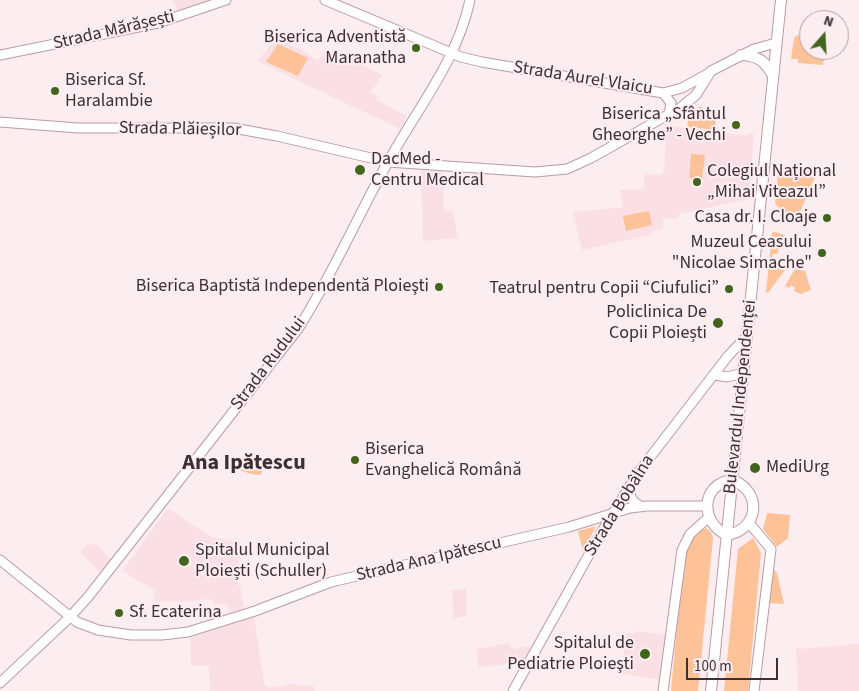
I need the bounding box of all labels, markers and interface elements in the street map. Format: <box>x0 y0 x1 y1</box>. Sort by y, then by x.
street label: Strada Mărășești <box>51 7 177 55</box>
north arrow <box>799 10 849 60</box>
text: N <box>821 11 836 33</box>
place label: Biserica Adventistă Maranatha <box>264 27 406 70</box>
marker: Biserica Adventistă Maranatha <box>410 42 422 54</box>
street label: Strada Aurel Vlaicu <box>512 57 654 101</box>
place label: Biserica Sf. Haralambie <box>65 70 153 112</box>
marker: Biserica Sf. Haralambie <box>49 85 61 97</box>
place label: Biserica „Sfântul Gheorghe” - Vechi <box>592 104 726 146</box>
street label: Strada Plăieșilor <box>119 118 241 142</box>
marker: Biserica „Sfântul Gheorghe” - Vechi <box>730 119 742 131</box>
place label: DacMed - Centru Medical <box>371 149 484 192</box>
place label: Colegiul Național „Mihai Viteazul” <box>707 161 836 203</box>
marker: DacMed - Centru Medical <box>353 163 367 177</box>
marker: Colegiul Național „Mihai Viteazul” <box>691 176 703 188</box>
place label: Casa dr. I. Cloaje <box>695 207 817 229</box>
marker: Casa dr. I. Cloaje <box>821 212 833 224</box>
place label: Muzeul Ceasului "Nicolae Simache" <box>672 232 812 274</box>
marker: Muzeul Ceasului "Nicolae Simache" <box>816 247 828 259</box>
place label: Biserica Baptistă Independentă Ploieşti <box>136 276 429 298</box>
place label: Teatrul pentru Copii “Ciufulici” <box>489 278 719 300</box>
marker: Biserica Baptistă Independentă Ploieşti <box>433 281 445 293</box>
marker: Teatrul pentru Copii “Ciufulici” <box>723 283 735 295</box>
street label: Bulevardul Independenței <box>720 299 762 495</box>
place label: Policlinica De Copii Ploiești <box>606 302 707 344</box>
street label: Strada Rudului <box>227 313 311 415</box>
marker: Policlinica De Copii Ploiești <box>711 316 725 330</box>
place label: Biserica Evanghelică Română <box>365 439 522 482</box>
district label: Ana Ipătescu <box>182 451 306 477</box>
street label: Strada Bobâlna <box>580 451 660 561</box>
marker: Biserica Evanghelică Română <box>349 454 361 466</box>
place label: MediUrg <box>766 457 829 479</box>
marker: MediUrg <box>748 461 762 475</box>
street label: Strada Ana Ipătescu <box>354 533 504 587</box>
place label: Spitalul Municipal Ploiești (Schuller) <box>195 540 330 582</box>
marker: Spitalul Municipal Ploiești (Schuller) <box>177 554 191 568</box>
place label: Sf. Ecaterina <box>129 602 222 624</box>
marker: Sf. Ecaterina <box>113 607 125 619</box>
place label: Spitalul de Pediatrie Ploieşti <box>507 633 634 676</box>
marker: Spitalul de Pediatrie Ploieşti <box>638 647 652 661</box>
scale bar <box>689 648 782 680</box>
text: 100 m <box>694 656 732 677</box>

